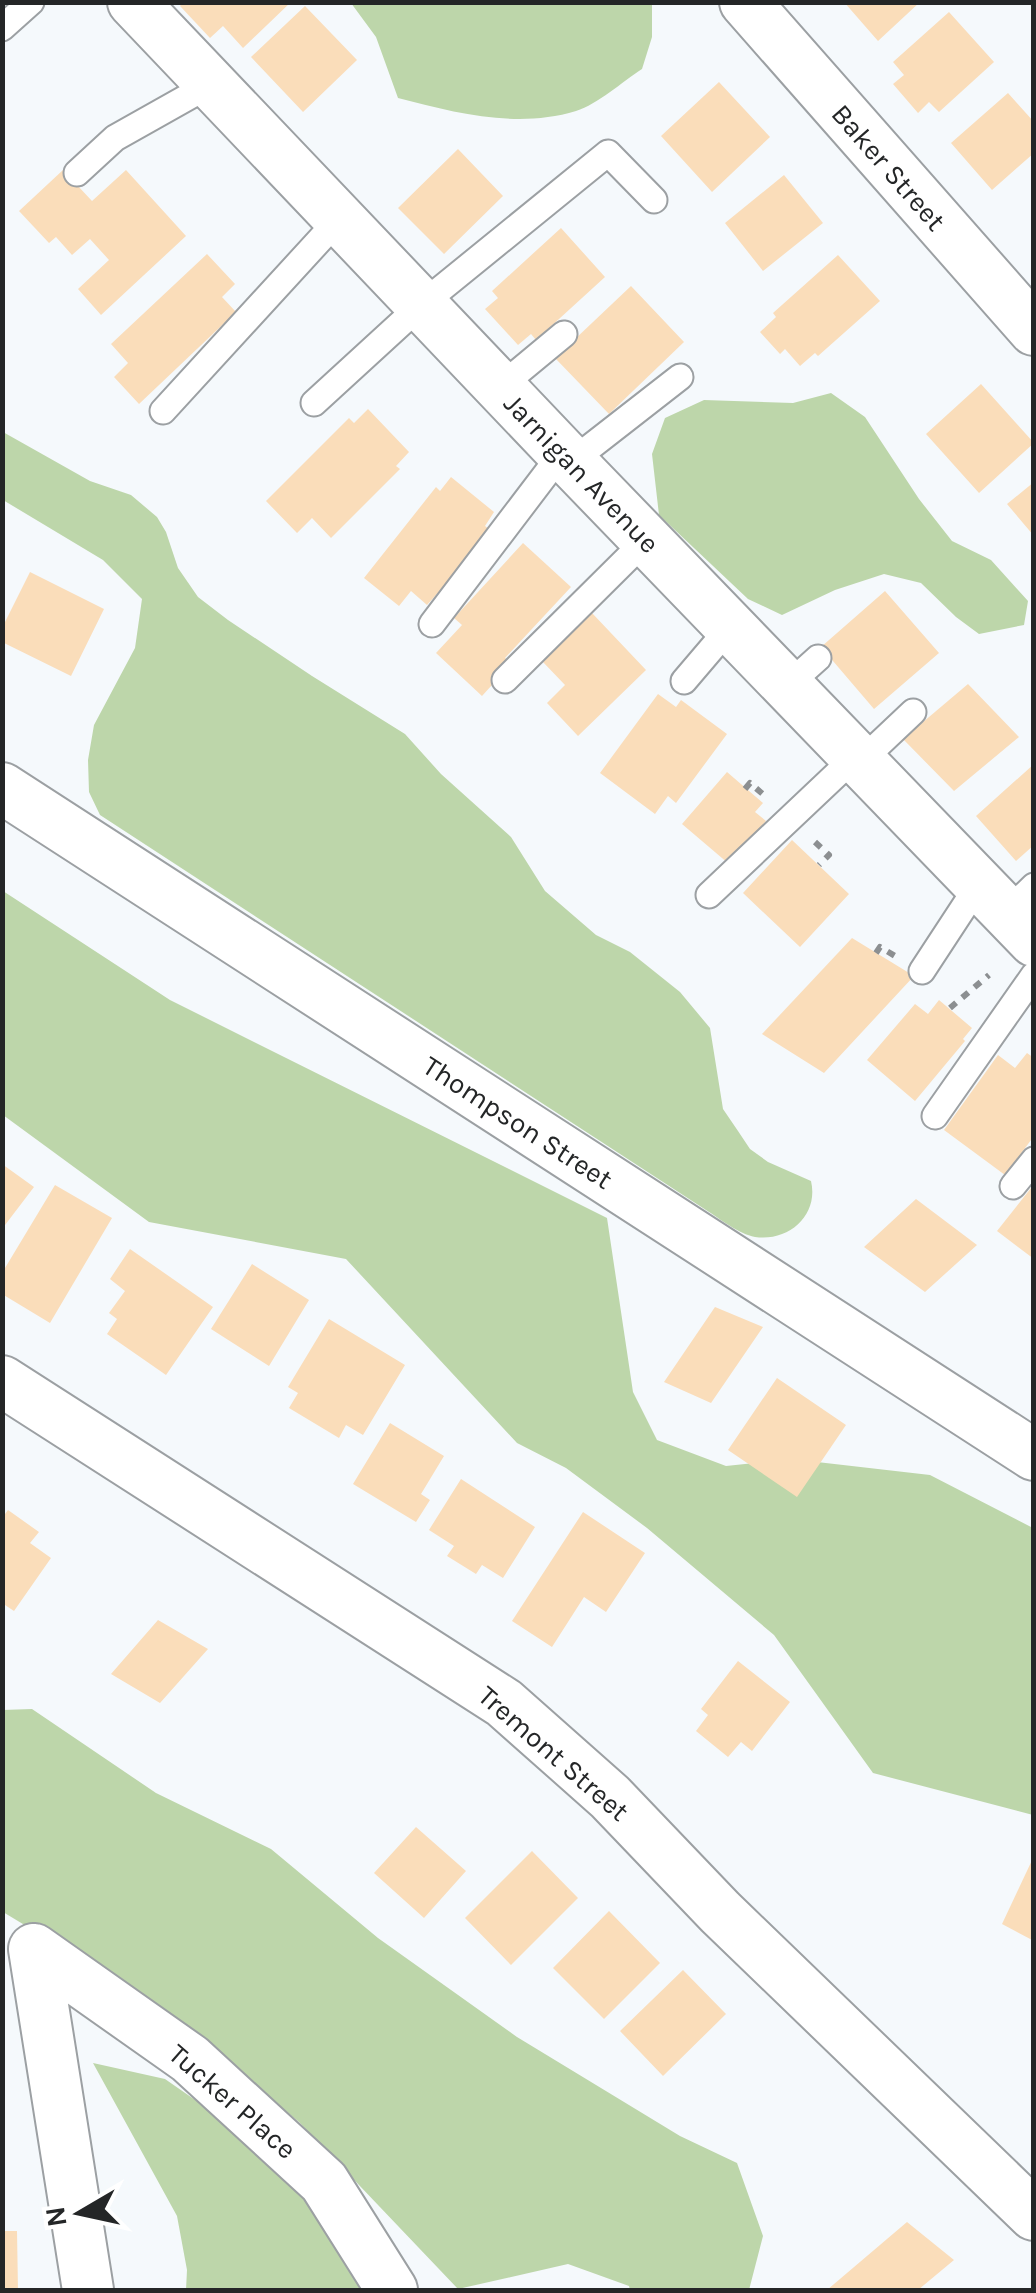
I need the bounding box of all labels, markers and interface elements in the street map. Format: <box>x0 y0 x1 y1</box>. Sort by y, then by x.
street label: Baker Street <box>825 97 952 237</box>
street label: Jarnigan Avenue <box>497 387 666 560</box>
street label: Thompson Street <box>417 1049 619 1196</box>
street label: Tremont Street <box>472 1679 636 1828</box>
street label: Tucker Place <box>162 2037 303 2166</box>
north arrow <box>30 2163 130 2263</box>
text: N <box>38 2204 74 2229</box>

